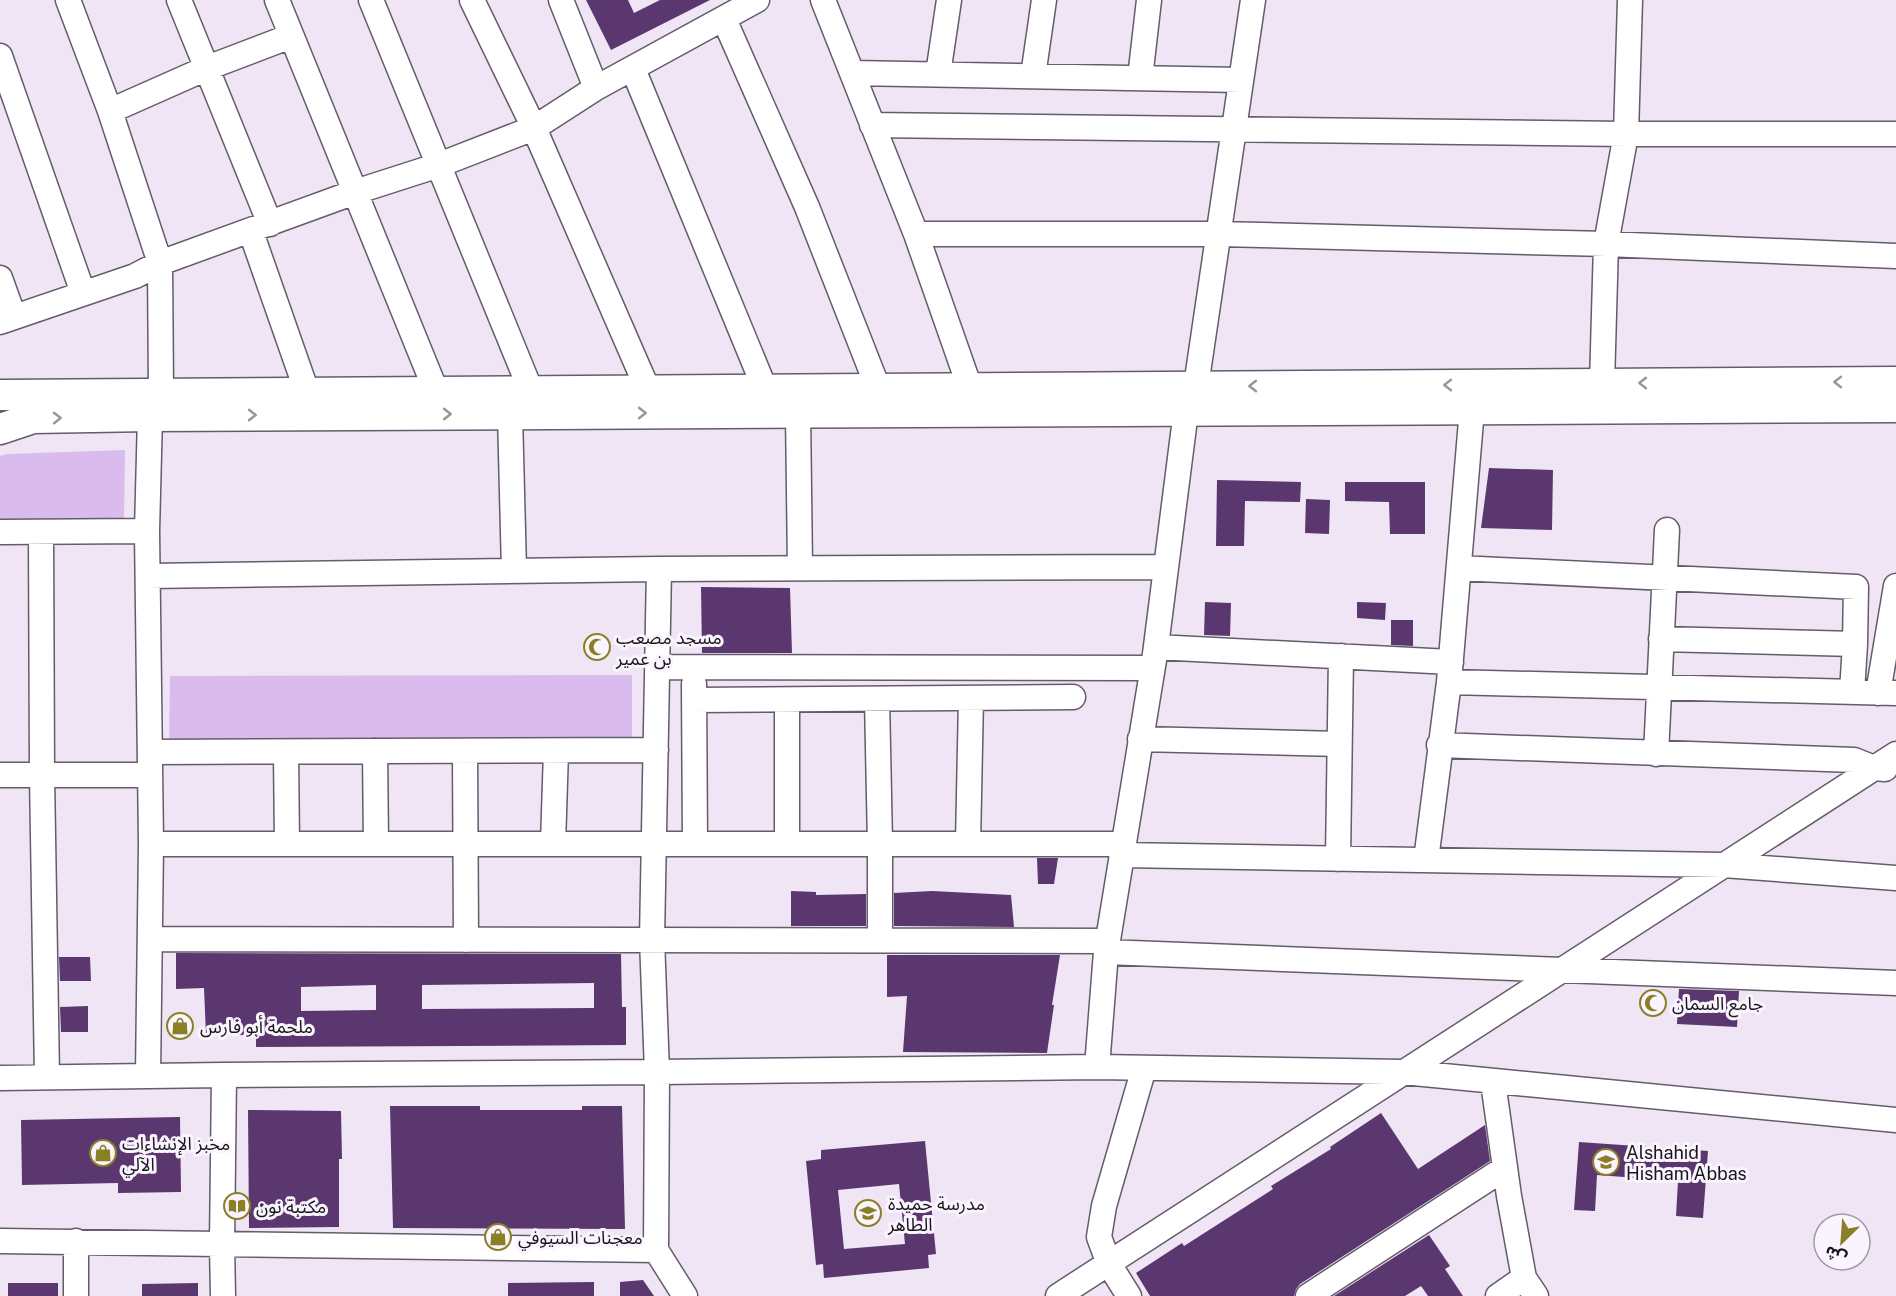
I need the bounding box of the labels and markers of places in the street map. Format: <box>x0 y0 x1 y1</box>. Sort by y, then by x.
place label: مسجد مصعب بن عمير <box>615 627 722 670</box>
mosque icon: مسجد مصعب بن عمير <box>582 632 612 662</box>
mosque icon: جامع السمان <box>1638 988 1668 1018</box>
place label: جامع السمان <box>1672 993 1763 1018</box>
shop icon: ملحمة أبو فارس <box>165 1011 195 1041</box>
place label: ملحمة أبو فارس <box>200 1015 313 1038</box>
place label: مخبز الإنشاءات الآلي <box>122 1133 230 1178</box>
shop icon: مخبز الإنشاءات الآلي <box>88 1138 118 1168</box>
place label: Alshahid Hisham Abbas <box>1626 1142 1747 1184</box>
school or university icon: Alshahid Hisham Abbas <box>1591 1147 1621 1177</box>
library icon: مكتبة نون <box>222 1191 252 1221</box>
place label: مدرسة حميدة الطاهر <box>887 1193 985 1236</box>
place label: مكتبة نون <box>256 1196 326 1218</box>
school or university icon: مدرسة حميدة الطاهر <box>853 1198 883 1228</box>
shop icon: معجنات السيوفي <box>483 1222 513 1252</box>
place label: معجنات السيوفي <box>518 1227 643 1251</box>

